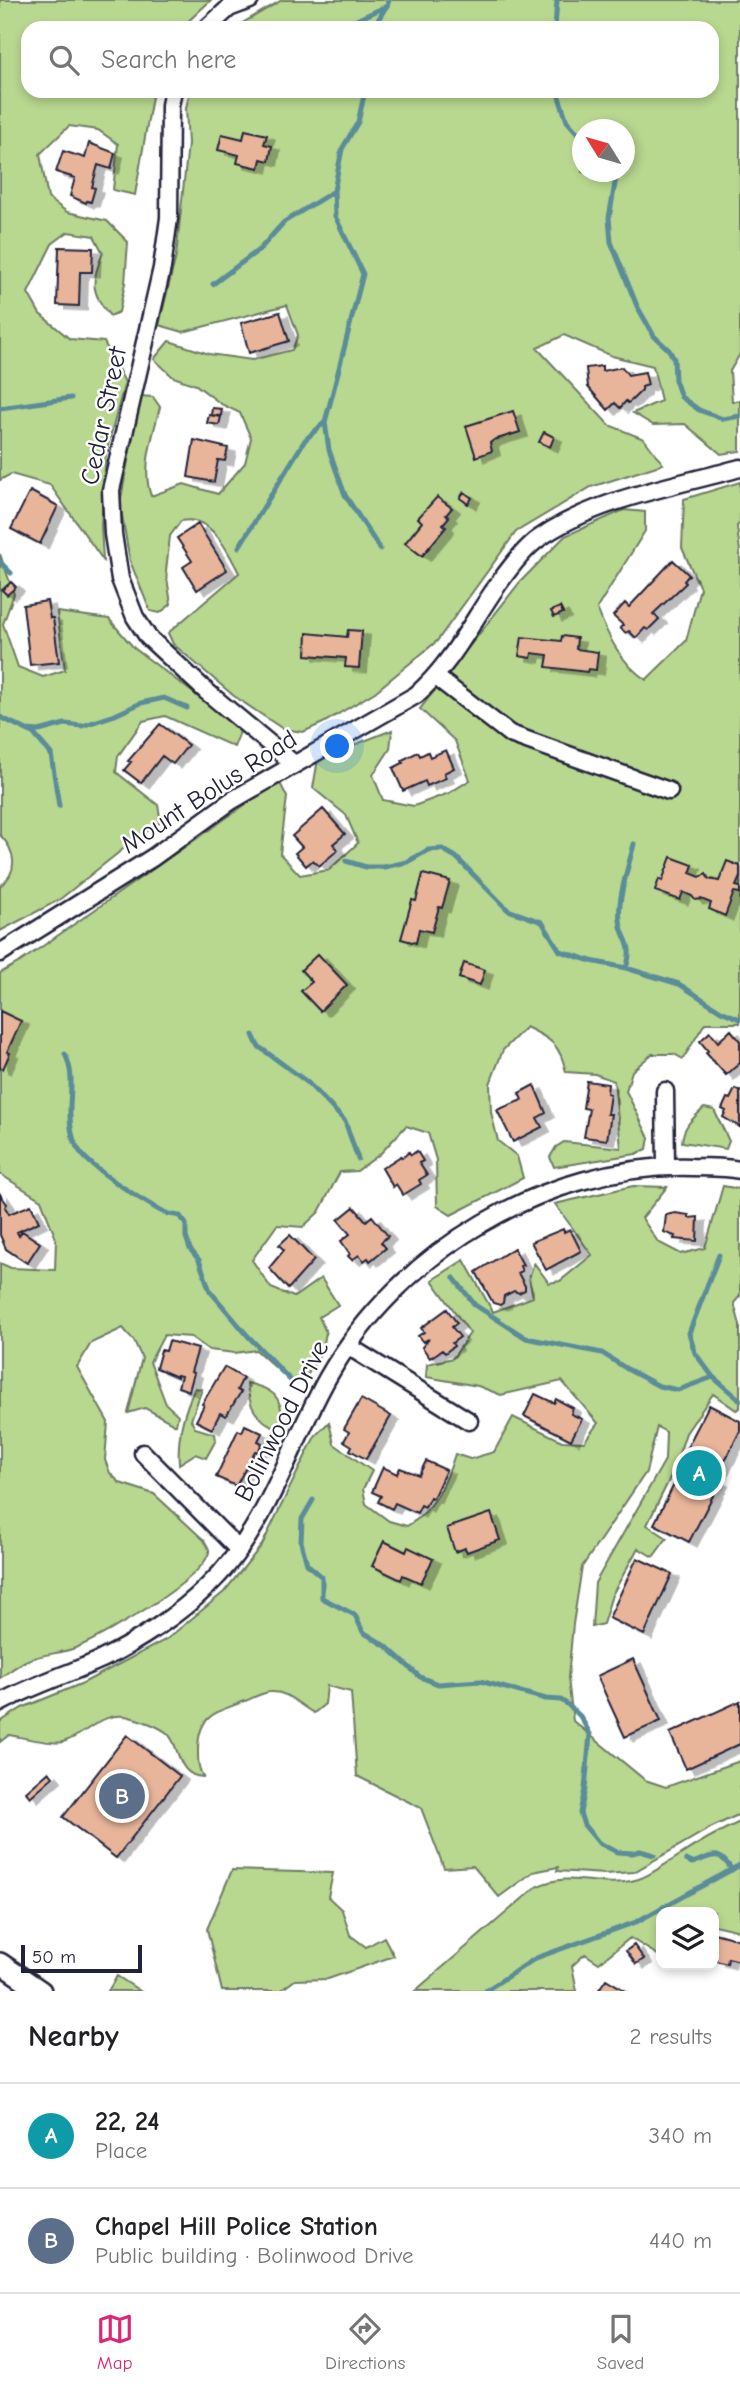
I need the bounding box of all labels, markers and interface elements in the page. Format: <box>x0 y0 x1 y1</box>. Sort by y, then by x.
search box <box>21 21 719 98</box>
icon: search <box>45 41 83 79</box>
text: Search here <box>101 45 236 75</box>
north arrow <box>572 119 635 182</box>
street label: Cedar Street <box>75 343 134 488</box>
street label: Mount Bolus Road <box>115 724 303 860</box>
your location <box>320 729 354 763</box>
street label: Bolinwood Drive <box>228 1335 336 1507</box>
pin: A <box>676 1447 722 1499</box>
pin: B <box>99 1770 145 1822</box>
map controls <box>656 1907 719 1970</box>
button: layers <box>656 1907 719 1970</box>
scale bar <box>21 1942 142 1974</box>
text: 50 m <box>32 1946 76 1968</box>
text: Nearby <box>28 2019 119 2054</box>
text: 2 results <box>630 2023 712 2050</box>
text: 22, 24 <box>95 2107 159 2137</box>
text: A <box>45 2122 57 2149</box>
text: 340 m <box>649 2122 712 2149</box>
text: Place <box>95 2137 147 2164</box>
text: Chapel Hill Police Station <box>95 2212 378 2242</box>
text: B <box>44 2227 58 2254</box>
text: 440 m <box>649 2227 712 2254</box>
text: Public building · Bolinwood Drive <box>95 2242 413 2269</box>
tab: Map <box>96 2310 134 2374</box>
tab: Directions <box>325 2310 405 2374</box>
tab: Saved <box>597 2310 644 2374</box>

